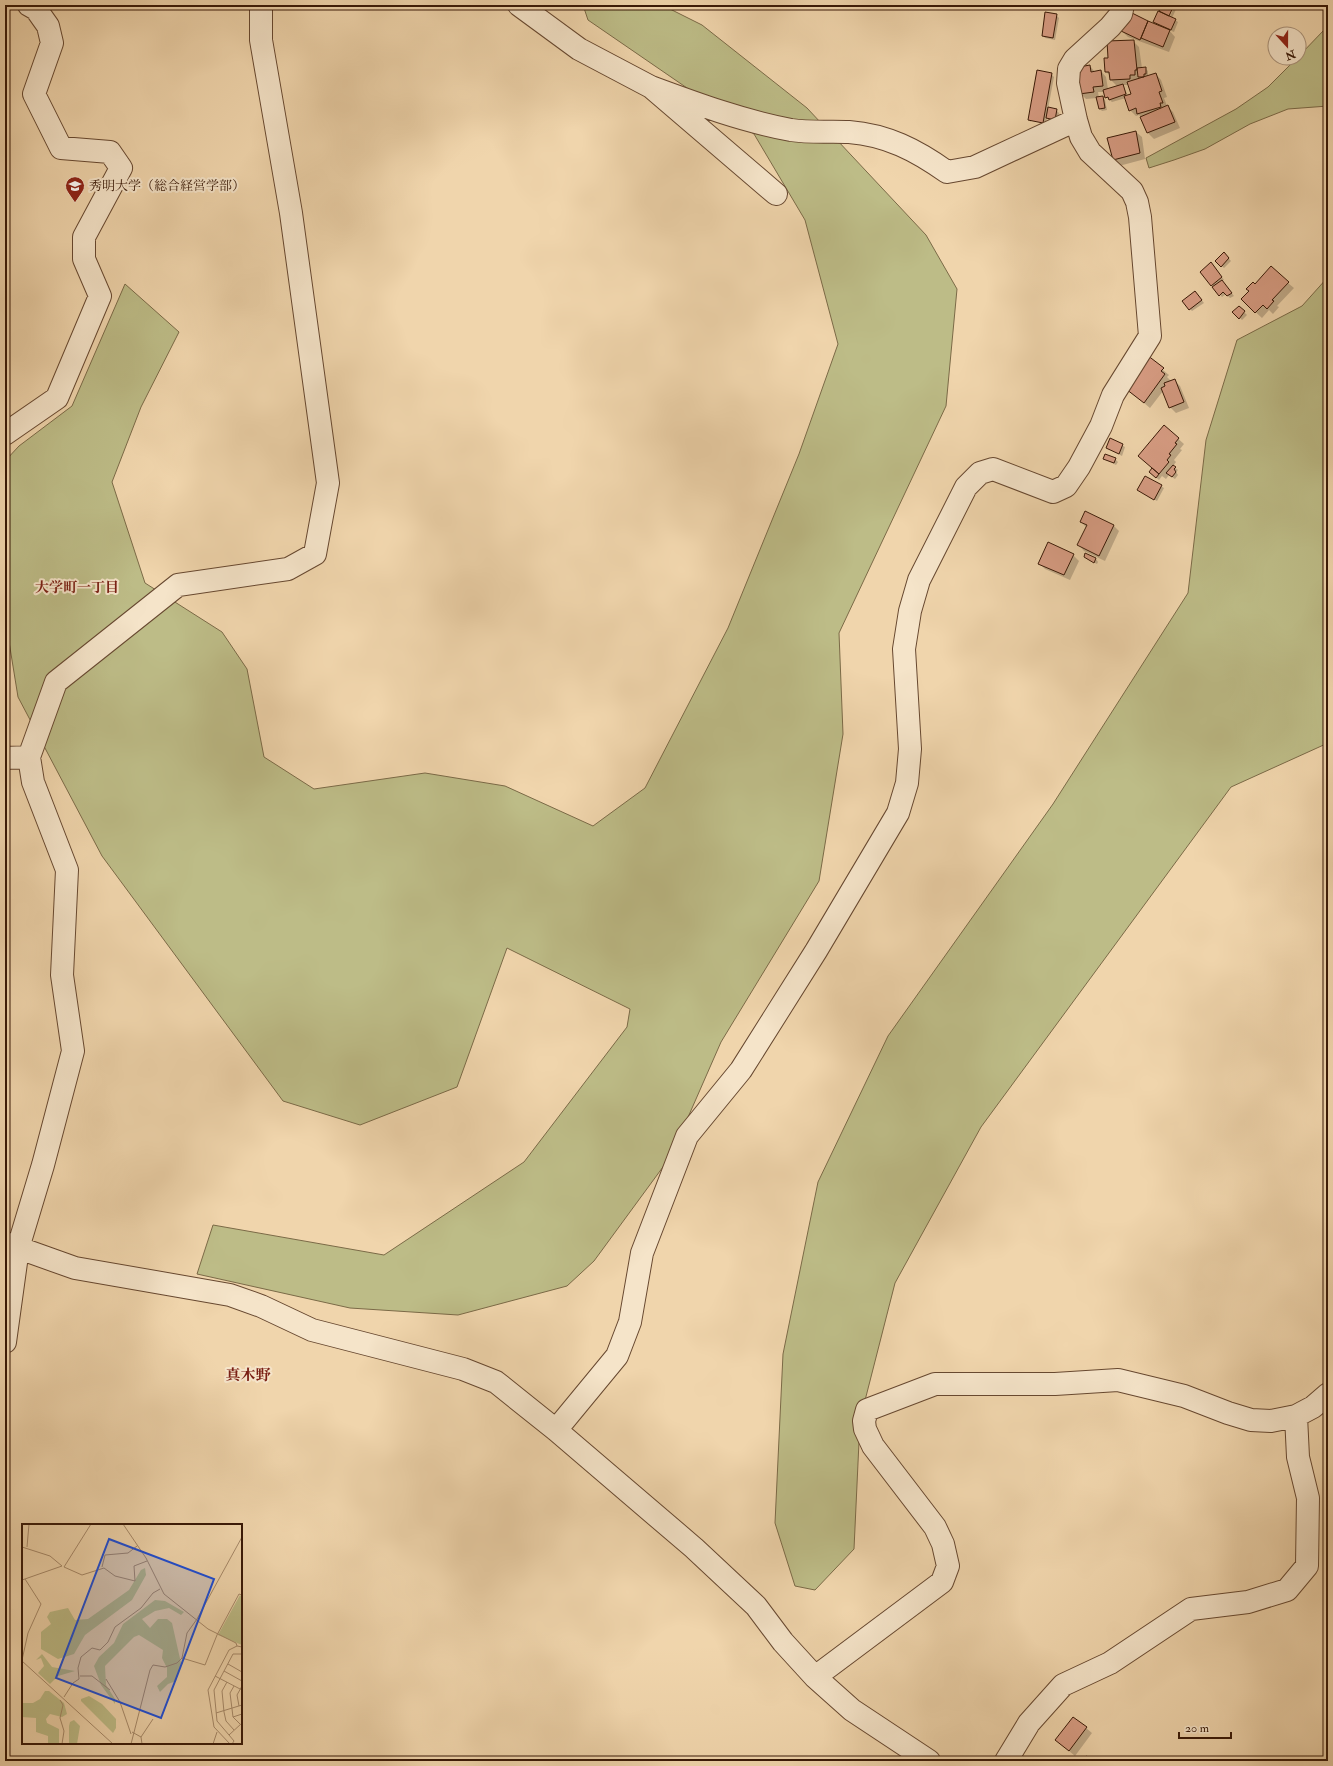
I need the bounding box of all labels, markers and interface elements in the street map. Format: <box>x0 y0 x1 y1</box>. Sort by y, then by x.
north arrow <box>1267 26 1307 66</box>
text: N <box>1282 47 1298 63</box>
school or university icon: 秀明大学（総合経営学部） <box>64 175 86 203</box>
place label: 秀明大学（総合経営学部） <box>89 178 245 194</box>
district label: 大学町一丁目 <box>35 579 119 596</box>
district label: 真木野 <box>225 1366 271 1385</box>
inset map <box>22 1524 242 1744</box>
scale bar <box>1179 1714 1231 1740</box>
text: 20 m <box>1185 1721 1210 1736</box>

